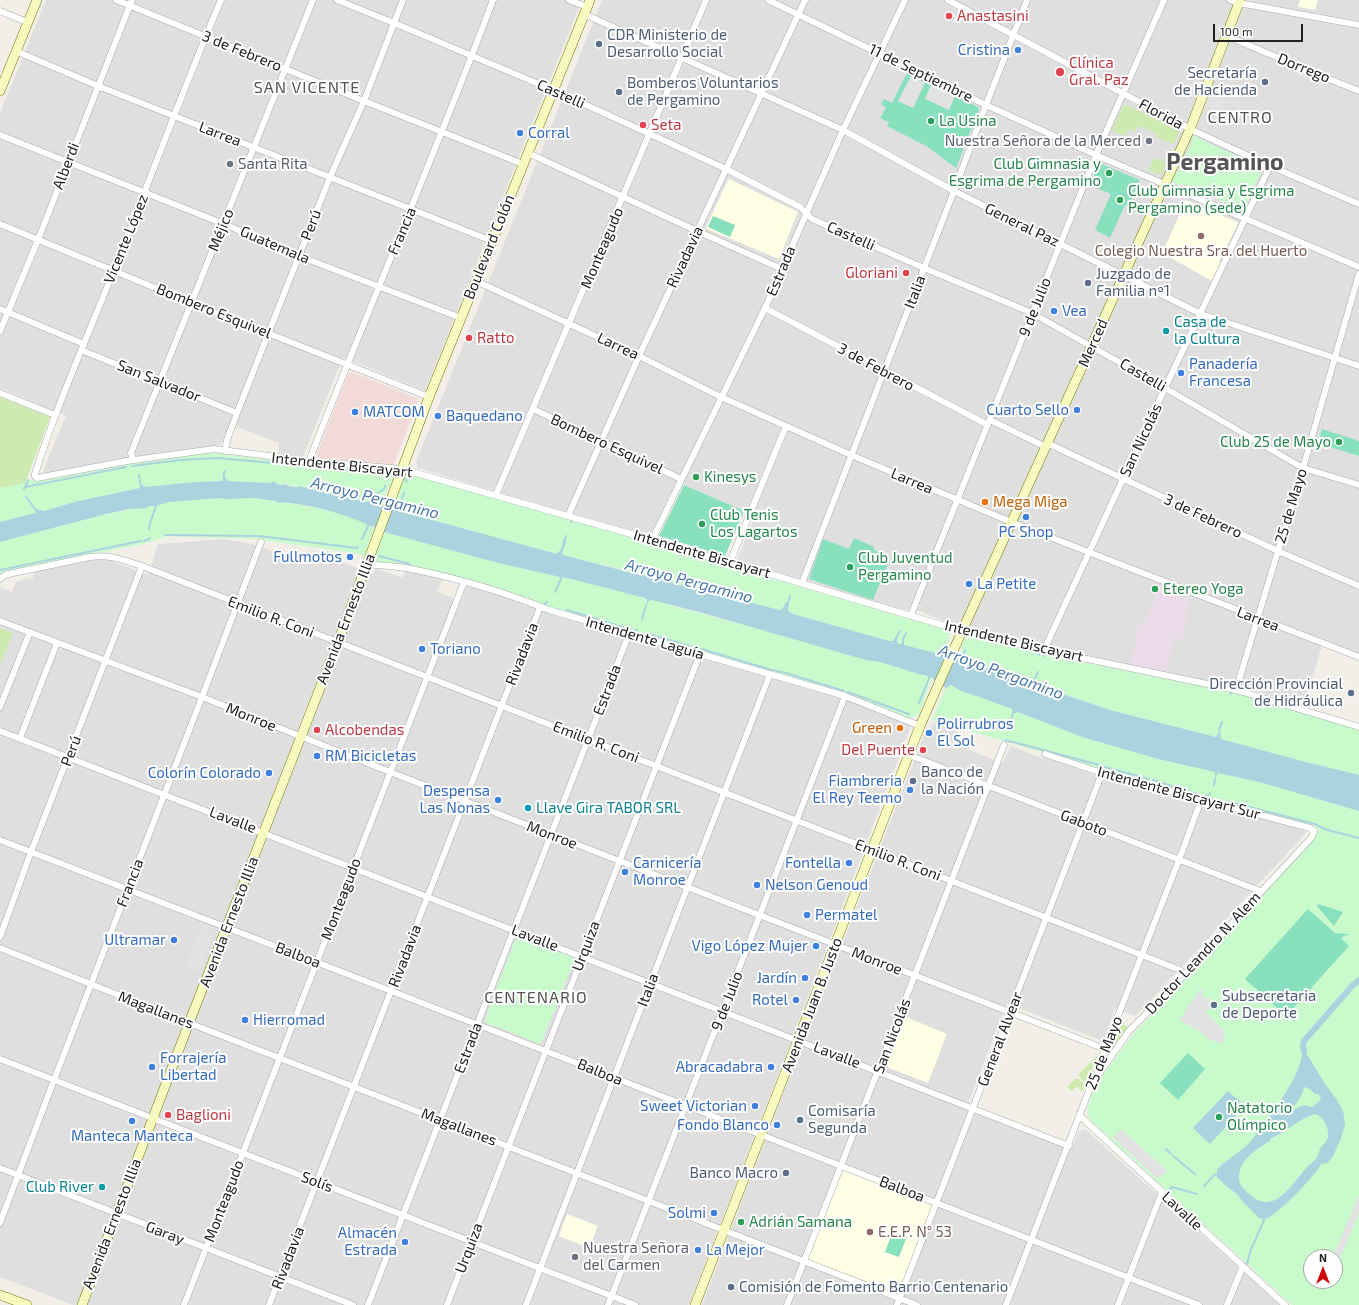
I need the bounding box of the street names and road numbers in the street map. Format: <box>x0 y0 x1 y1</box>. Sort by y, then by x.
street label: 3 de Febrero <box>200 27 284 75</box>
street label: 11 de Septiembre <box>866 40 976 106</box>
street label: Dorrego <box>1275 49 1333 87</box>
street label: Castelli <box>534 75 588 113</box>
street label: Florida <box>1136 95 1186 133</box>
street label: Larrea <box>196 118 244 150</box>
street label: Alberdi <box>49 140 83 192</box>
street label: Vicente López <box>100 192 152 286</box>
street label: Boulevard Colón <box>460 192 518 302</box>
street label: General Paz <box>982 199 1062 251</box>
street label: Francia <box>384 204 420 258</box>
street label: Monteagudo <box>577 205 627 291</box>
street label: Méjico <box>204 206 238 254</box>
street label: Perú <box>297 207 325 243</box>
street label: Castelli <box>824 217 878 255</box>
street label: Guatemala <box>237 222 313 268</box>
street label: Rivadavia <box>663 223 707 291</box>
street label: Estrada <box>762 243 800 299</box>
street label: Italia <box>900 273 930 311</box>
street label: 9 de Julio <box>1015 275 1055 339</box>
street label: Bombero Esquivel <box>154 280 274 342</box>
street label: Merced <box>1074 316 1112 370</box>
street label: Larrea <box>594 329 642 363</box>
street label: 3 de Febrero <box>835 339 917 395</box>
street label: Castelli <box>1117 355 1169 395</box>
street label: San Salvador <box>114 356 204 406</box>
street label: San Nicolás <box>1116 400 1166 480</box>
street label: Bombero Esquivel <box>548 410 666 478</box>
street label: Intendente Biscayart <box>271 449 413 481</box>
street label: Larrea <box>888 464 936 498</box>
street label: 25 de Mayo <box>1271 466 1311 546</box>
street label: 3 de Febrero <box>1161 490 1245 542</box>
street label: Intendente Biscayart <box>631 526 773 582</box>
street label: Avenida Ernesto Illia <box>313 551 379 687</box>
street label: Emilio R. Coni <box>225 592 317 642</box>
street label: Larrea <box>1234 603 1282 635</box>
street label: Intendente Laguía <box>584 612 706 664</box>
street label: Intendente Biscayart <box>943 616 1085 666</box>
street label: Rivadavia <box>502 620 542 688</box>
street label: Estrada <box>589 662 625 718</box>
street label: Monroe <box>223 699 279 735</box>
street label: Emilio R. Coni <box>550 717 642 767</box>
street label: Perú <box>57 733 85 769</box>
street label: Intendente Biscayart Sur <box>1096 763 1262 823</box>
street label: Lavalle <box>207 803 259 837</box>
street label: Gaboto <box>1058 806 1110 840</box>
street label: Monroe <box>524 817 580 853</box>
street label: Emilio R. Coni <box>852 835 944 885</box>
street label: Avenida Ernesto Illia <box>196 854 262 990</box>
street label: Monteagudo <box>317 855 365 943</box>
street label: Francia <box>113 856 147 910</box>
street label: Doctor Leandro N. Alem <box>1142 888 1264 1018</box>
street label: Urquiza <box>568 918 604 974</box>
street label: Lavalle <box>509 921 561 955</box>
street label: Rivadavia <box>385 922 425 990</box>
street label: Avenida Juan B. Justo <box>778 935 846 1075</box>
street label: Balboa <box>273 938 323 972</box>
street label: Monroe <box>849 943 905 979</box>
street label: 9 de Julio <box>707 969 747 1033</box>
street label: Italia <box>633 971 663 1009</box>
street label: Magallanes <box>116 987 196 1033</box>
street label: General Alvear <box>974 989 1026 1089</box>
street label: San Nicolás <box>869 996 915 1076</box>
street label: 25 de Mayo <box>1082 1014 1126 1092</box>
street label: Estrada <box>450 1020 486 1076</box>
street label: Lavalle <box>811 1038 863 1072</box>
street label: Balboa <box>575 1055 625 1089</box>
street label: Magallanes <box>419 1104 499 1150</box>
street label: Avenida Ernesto Illia <box>79 1156 145 1292</box>
street label: Monteagudo <box>200 1157 248 1245</box>
street label: Solís <box>298 1168 336 1196</box>
street label: Balboa <box>877 1172 927 1206</box>
street label: Lavalle <box>1158 1188 1206 1234</box>
street label: Garay <box>143 1217 187 1249</box>
street label: Urquiza <box>451 1220 487 1276</box>
street label: Rivadavia <box>268 1224 308 1292</box>

